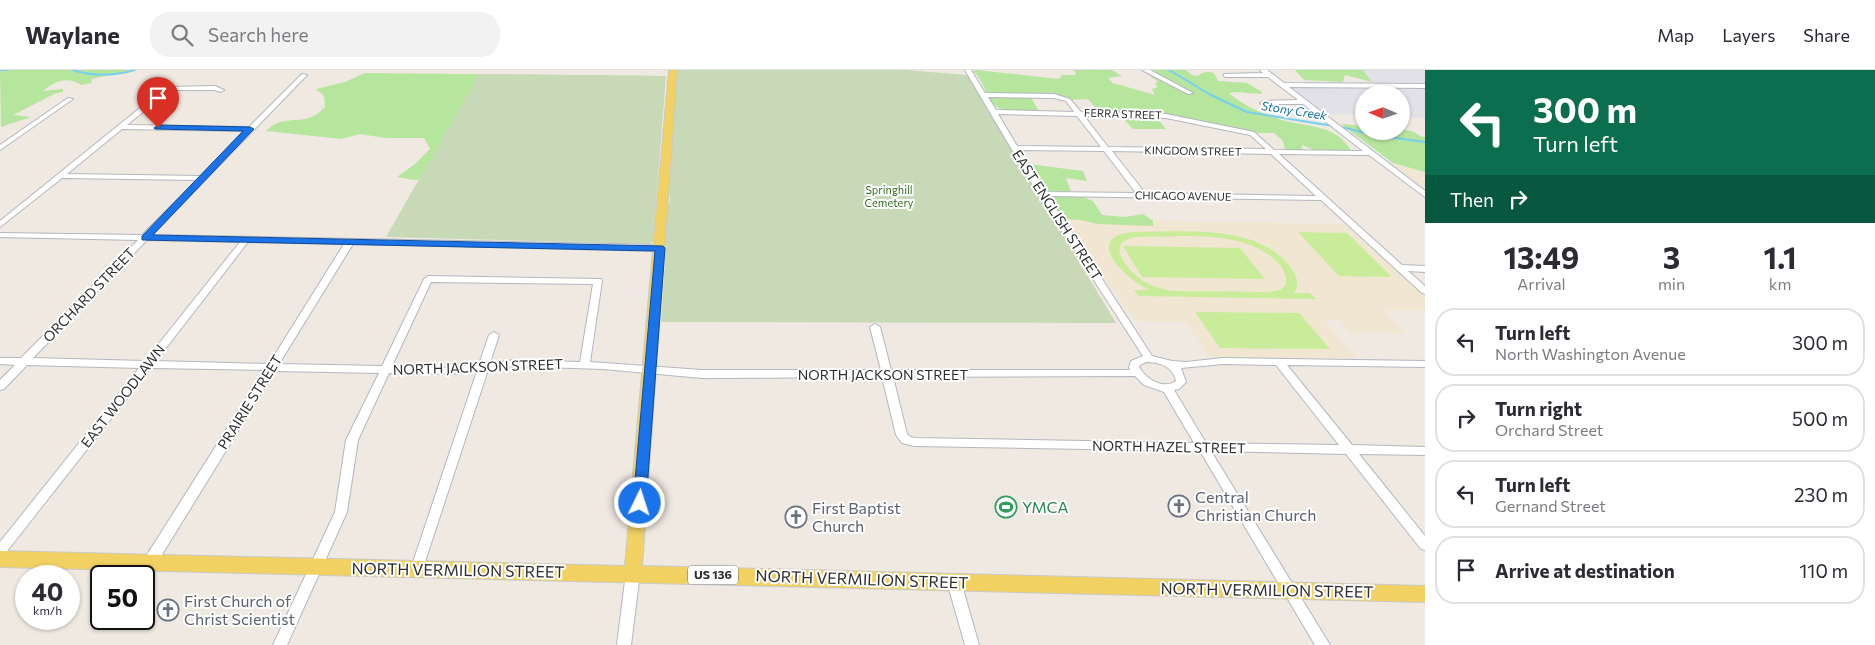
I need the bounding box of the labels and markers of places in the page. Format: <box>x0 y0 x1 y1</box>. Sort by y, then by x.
pin <box>137 77 179 128</box>
place label: Central Christian Church <box>1195 487 1316 524</box>
church icon: Central Christian Church <box>1167 494 1191 518</box>
sports icon: YMCA <box>994 495 1018 519</box>
place label: YMCA <box>1022 497 1069 516</box>
place label: First Baptist Church <box>812 498 901 535</box>
church icon: First Baptist Church <box>784 505 808 529</box>
place label: First Church of Christ Scientist <box>184 591 295 628</box>
church icon: First Church of Christ Scientist <box>156 598 180 622</box>

